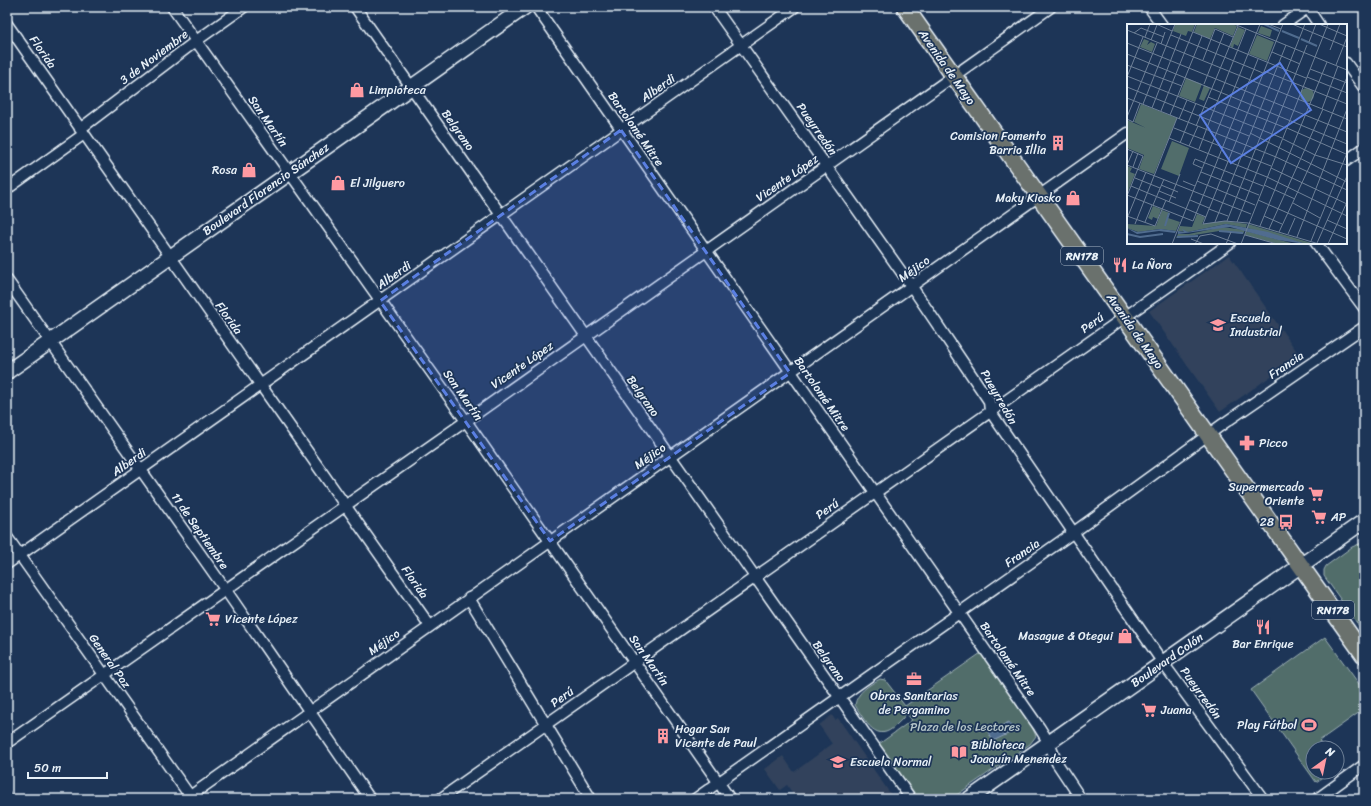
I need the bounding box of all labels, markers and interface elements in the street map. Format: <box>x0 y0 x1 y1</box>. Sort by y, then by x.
street label: 3 de Noviembre <box>115 24 193 90</box>
street label: Avenida de Mayo <box>912 24 981 110</box>
inset map <box>1127 24 1347 244</box>
street label: Florida <box>23 31 63 73</box>
street label: Alberdi <box>635 68 681 109</box>
place label: Limpioteca <box>369 79 427 101</box>
shop icon: Limpioteca <box>348 81 366 99</box>
street label: Bartolomé Mitre <box>602 87 670 171</box>
street label: San Martín <box>242 91 294 152</box>
street label: Pueyrredón <box>791 98 844 161</box>
street label: Belgrano <box>436 105 480 155</box>
place label: Comision Fomento Barrio Illia <box>950 125 1047 161</box>
building icon: Comision Fomento Barrio Illia <box>1049 134 1067 152</box>
street label: Boulevard Florencio Sánchez <box>198 136 334 241</box>
street label: Vicente López <box>751 148 823 208</box>
place label: Rosa <box>212 159 238 181</box>
shop icon: Rosa <box>240 161 258 179</box>
place label: El Jilguero <box>350 172 405 194</box>
shop icon: El Jilguero <box>329 174 347 192</box>
place label: Maky Kiosko <box>996 187 1061 209</box>
shop icon: Maky Kiosko <box>1064 189 1082 207</box>
road number: RN178 <box>1061 247 1103 265</box>
street label: Méjico <box>893 250 935 288</box>
place label: La Ñora <box>1132 254 1172 276</box>
street label: Alberdi <box>371 255 417 296</box>
restaurant icon: La Ñora <box>1111 256 1129 274</box>
street label: Avenida de Mayo <box>1100 288 1169 374</box>
street label: Florida <box>209 297 249 339</box>
street label: Perú <box>1076 307 1109 339</box>
place label: Escuela Industrial <box>1229 307 1282 343</box>
school or university icon: Escuela Industrial <box>1209 316 1227 334</box>
street label: Vicente López <box>486 335 558 395</box>
street label: Francia <box>1264 345 1308 385</box>
street label: Bartolomé Mitre <box>788 352 856 436</box>
street label: San Martín <box>437 365 489 426</box>
street label: Pueyrredón <box>974 365 1024 429</box>
street label: Belgrano <box>621 371 665 421</box>
place label: Picco <box>1259 432 1288 454</box>
pharmacy icon: Picco <box>1238 434 1256 452</box>
street label: Méjico <box>629 437 671 475</box>
street label: Alberdi <box>106 442 152 483</box>
place label: Supermercado Oriente <box>1228 476 1304 512</box>
supermarket icon: Supermercado Oriente <box>1307 485 1325 503</box>
street label: 11 de Septiembre <box>165 488 235 574</box>
street label: Perú <box>811 493 844 525</box>
place label: AP <box>1330 506 1347 528</box>
supermarket icon: AP <box>1310 508 1328 526</box>
place label: 28 <box>1260 511 1274 533</box>
bus stop icon: 28 <box>1277 513 1295 531</box>
street label: Francia <box>1000 533 1044 573</box>
street label: Florida <box>395 561 435 603</box>
road number: RN178 <box>1312 601 1354 619</box>
place label: Vicente López <box>225 608 298 630</box>
supermarket icon: Vicente López <box>204 610 222 628</box>
street label: Bartolomé Mitre <box>974 617 1042 701</box>
restaurant icon: Bar Enrique <box>1254 618 1272 636</box>
street label: Méjico <box>363 623 405 661</box>
place label: Masague & Otegui <box>1018 625 1114 647</box>
street label: Boulevard Colón <box>1126 626 1208 693</box>
shop icon: Masague & Otegui <box>1116 627 1134 645</box>
street label: General Paz <box>83 629 137 693</box>
street label: San Martín <box>623 630 675 691</box>
place label: Bar Enrique <box>1232 633 1294 655</box>
street label: Belgrano <box>807 636 851 686</box>
street label: Pueyrredón <box>1174 662 1228 724</box>
office icon: Obras Sanitarias de Pergamino <box>905 670 923 688</box>
street label: Perú <box>545 680 579 713</box>
place label: Obras Sanitarias de Pergamino <box>870 685 958 721</box>
place label: Juana <box>1160 699 1192 721</box>
supermarket icon: Juana <box>1140 701 1158 719</box>
place label: Play Fútbol <box>1237 714 1298 736</box>
park label: Plaza de los Lectores <box>910 716 1020 738</box>
sports icon: Play Fútbol <box>1300 716 1318 734</box>
place label: Hogar San Vicente de Paul <box>675 718 757 754</box>
building icon: Hogar San Vicente de Paul <box>654 727 672 745</box>
place label: Biblioteca Joaquín Menendez <box>970 734 1067 770</box>
north arrow <box>1305 740 1345 780</box>
text: N <box>1321 741 1339 762</box>
library icon: Biblioteca Joaquín Menendez <box>950 743 968 761</box>
place label: Escuela Normal <box>850 751 932 773</box>
school or university icon: Escuela Normal <box>829 753 847 771</box>
scale bar <box>28 754 107 780</box>
text: 50 m <box>34 757 61 779</box>

